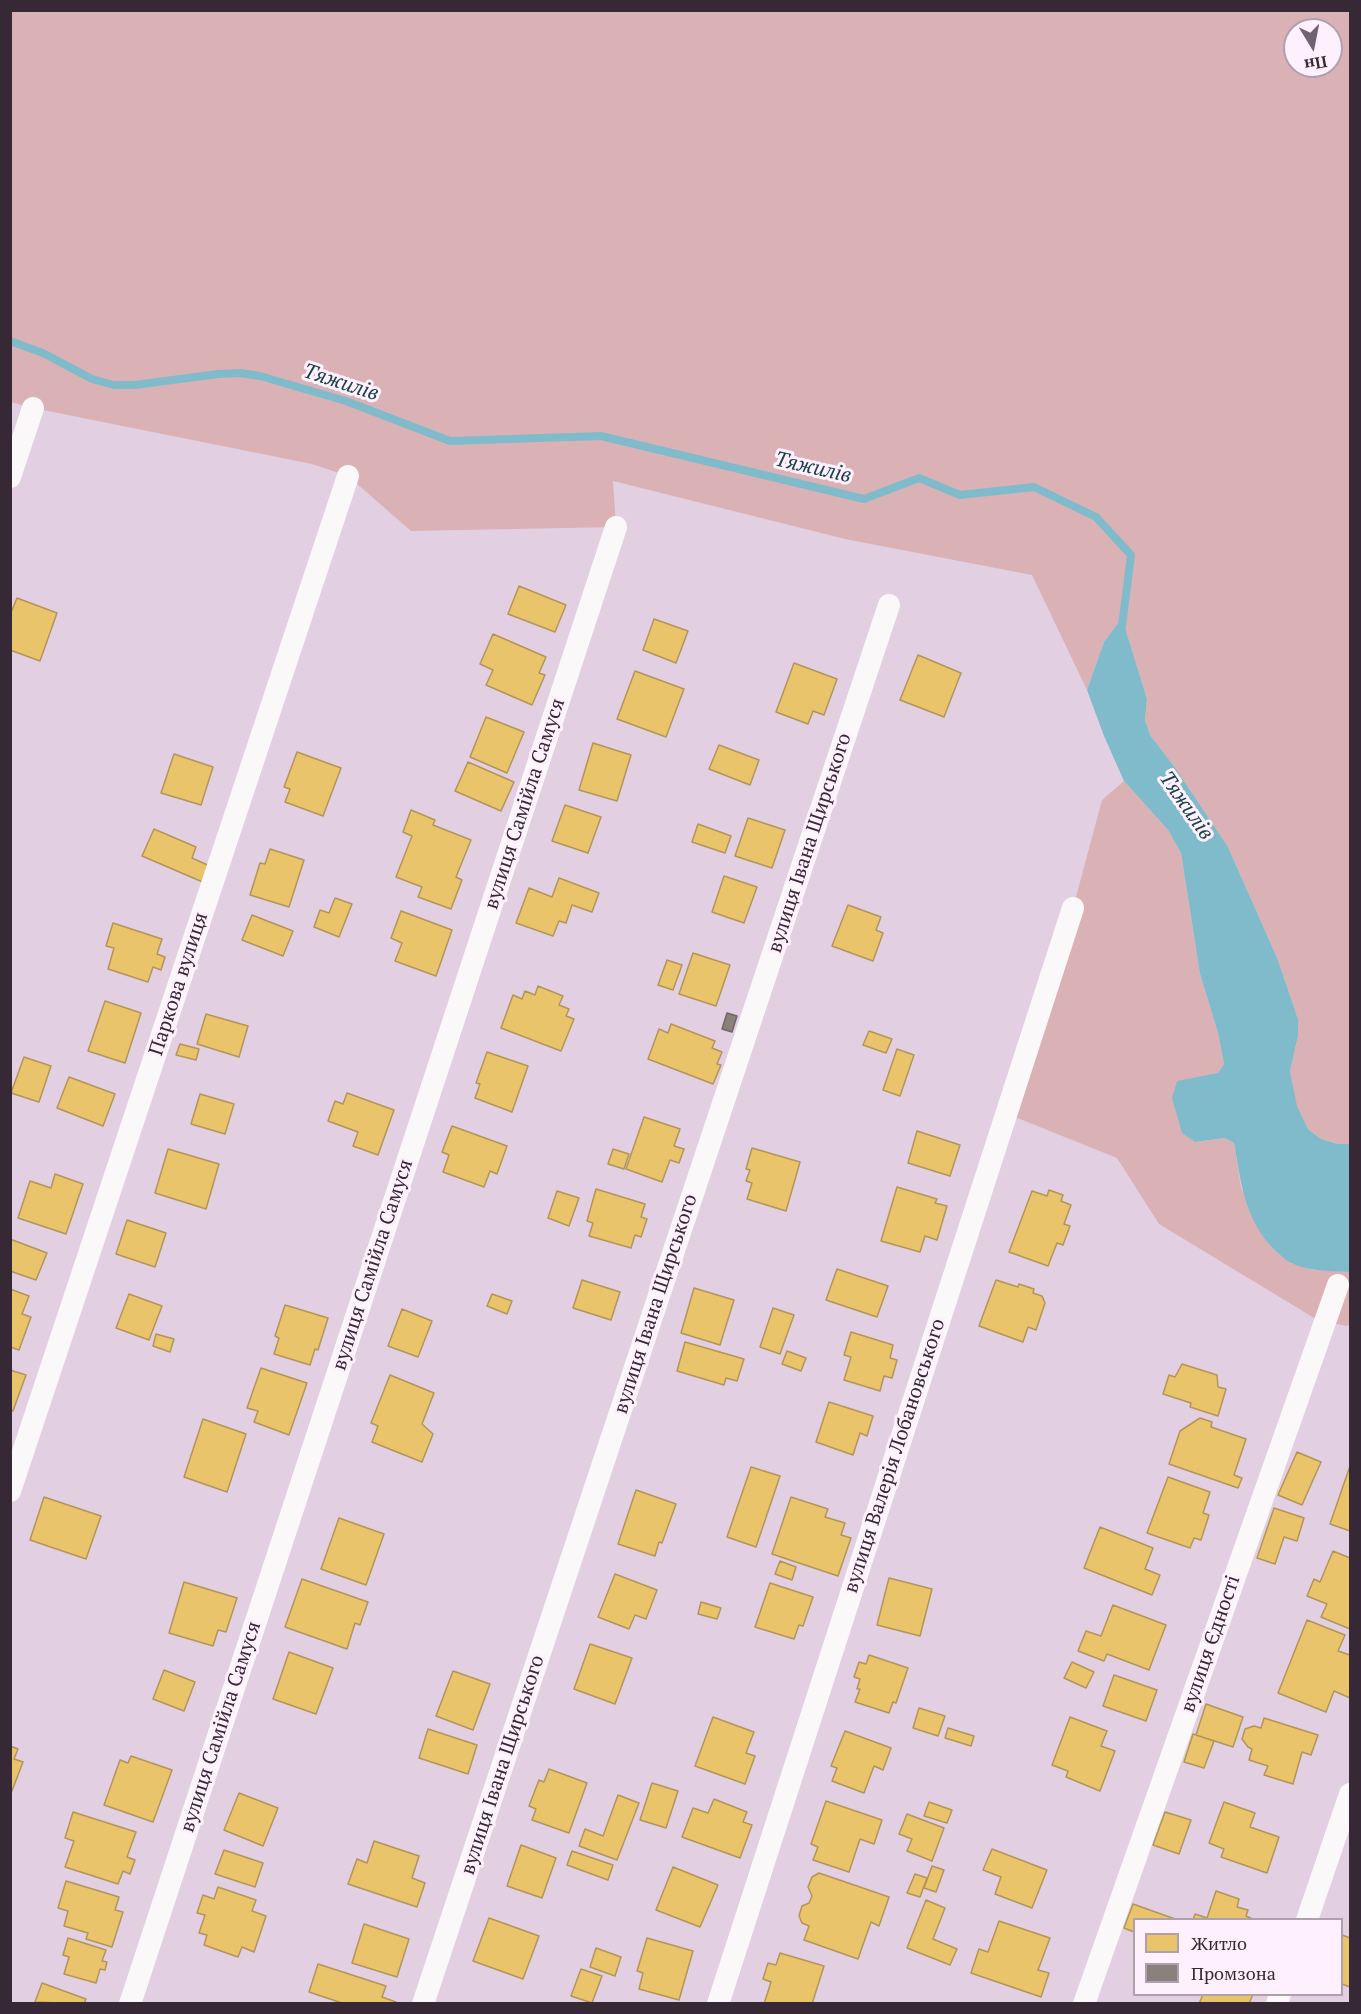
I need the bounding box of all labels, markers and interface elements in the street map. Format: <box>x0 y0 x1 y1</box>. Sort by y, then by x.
north arrow <box>1283 18 1343 78</box>
text: Пн <box>1303 51 1329 77</box>
water label: Тяжилів <box>300 359 382 407</box>
water label: Тяжилів <box>772 447 854 489</box>
street label: вулиця Самійла Самуся <box>480 696 570 912</box>
street label: вулиця Івана Щирського <box>763 730 857 956</box>
water label: Тяжилів <box>1153 767 1219 845</box>
street label: Паркова вулиця <box>145 909 213 1059</box>
street label: вулиця Самійла Самуся <box>328 1157 418 1373</box>
street label: вулиця Івана Щирського <box>609 1191 703 1417</box>
street label: вулиця Валерія Лобановського <box>839 1316 951 1596</box>
street label: вулиця Єдності <box>1176 1572 1246 1716</box>
street label: вулиця Самійла Самуся <box>176 1619 266 1835</box>
street label: вулиця Івана Щирського <box>456 1652 550 1878</box>
legend <box>1133 1918 1343 1996</box>
text: Житло <box>1191 1931 1247 1955</box>
text: Промзона <box>1191 1961 1276 1985</box>

